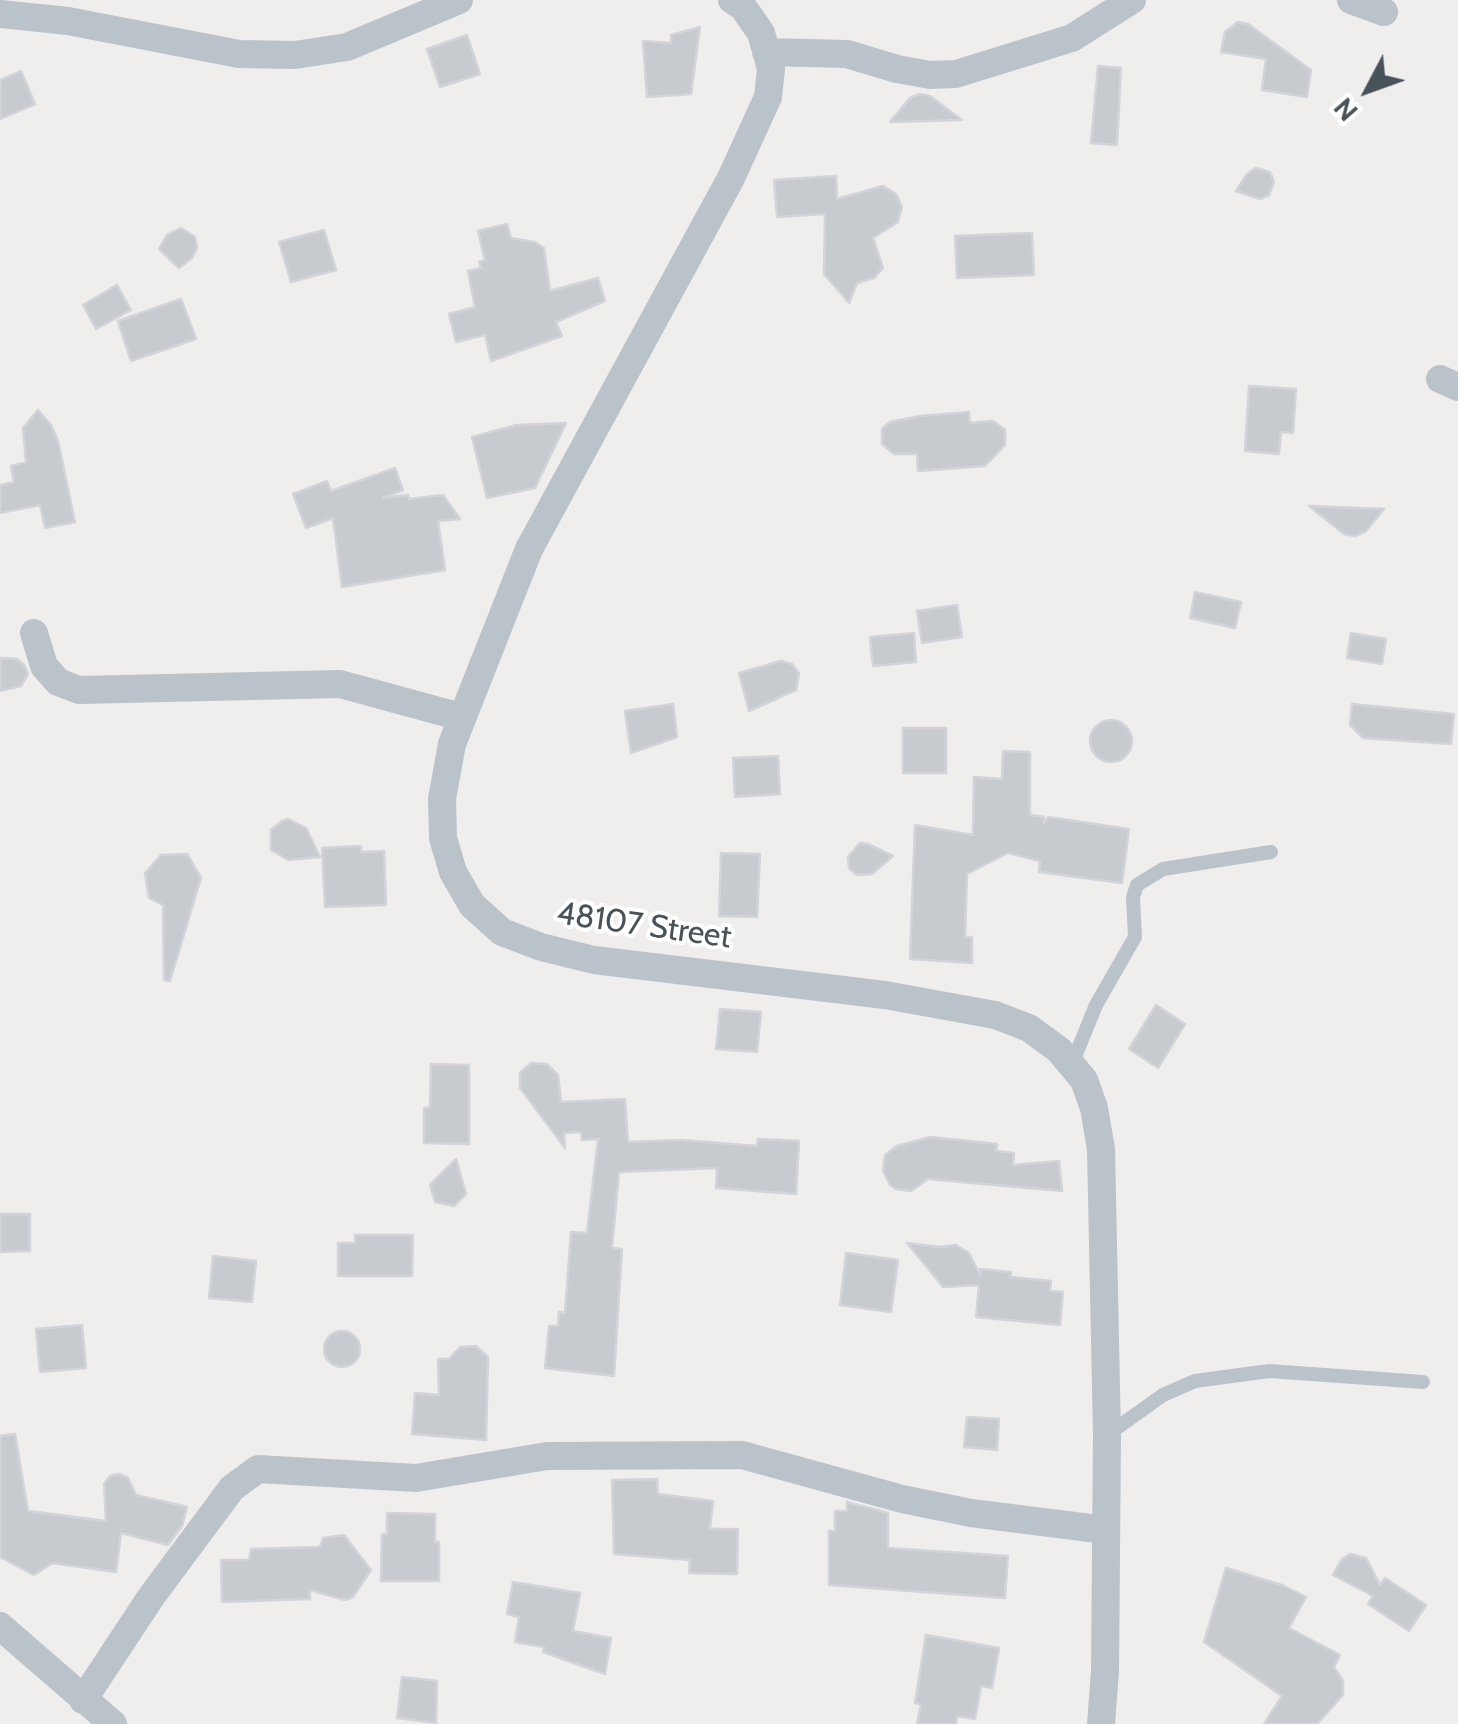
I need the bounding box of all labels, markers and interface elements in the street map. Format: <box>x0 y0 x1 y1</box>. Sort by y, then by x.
north arrow <box>1318 40 1418 140</box>
text: N <box>1326 91 1365 128</box>
street label: 48107 Street <box>554 895 734 957</box>

